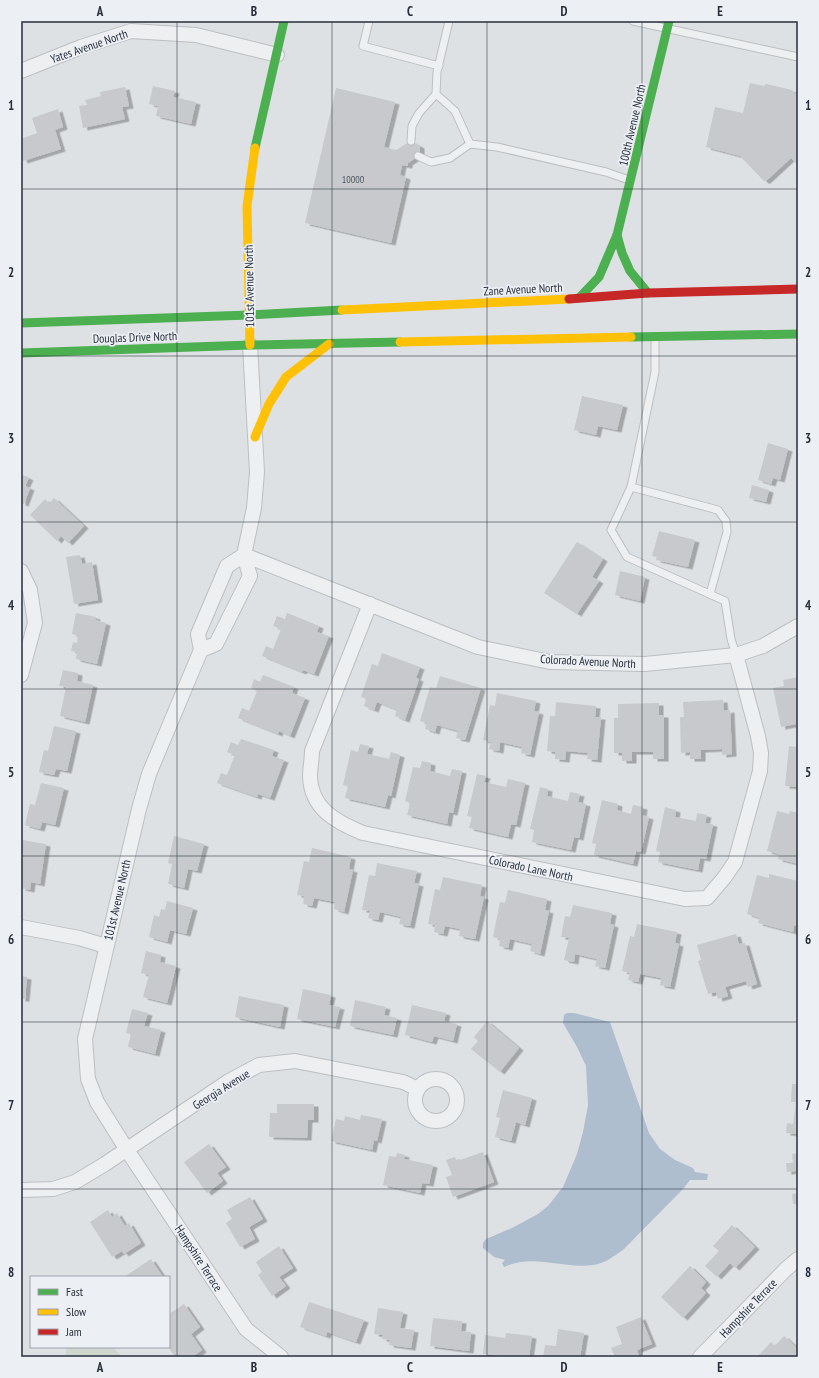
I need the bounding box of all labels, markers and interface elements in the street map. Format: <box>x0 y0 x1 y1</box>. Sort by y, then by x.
text: A <box>96 3 104 20</box>
text: B <box>251 3 257 20</box>
text: C <box>407 3 413 20</box>
text: D <box>561 3 568 20</box>
text: E <box>717 3 723 20</box>
street label: Yates Avenue North <box>48 26 130 66</box>
street label: 100th Avenue North <box>615 83 649 167</box>
text: 1 <box>8 97 14 114</box>
text: 1 <box>805 97 811 114</box>
house number: 10000 <box>342 173 365 186</box>
street label: 101st Avenue North <box>241 245 257 327</box>
text: 2 <box>8 264 14 281</box>
text: 2 <box>805 264 811 281</box>
street label: Zane Avenue North <box>483 279 563 299</box>
street label: Douglas Drive North <box>93 328 177 346</box>
text: 3 <box>8 430 14 447</box>
text: 3 <box>805 430 811 447</box>
text: 4 <box>8 597 15 614</box>
text: 4 <box>805 597 812 614</box>
street label: Colorado Avenue North <box>540 651 636 671</box>
text: 5 <box>8 764 14 781</box>
text: 5 <box>805 764 811 781</box>
street label: Colorado Lane North <box>488 852 574 884</box>
street label: 101st Avenue North <box>100 858 134 942</box>
text: 6 <box>8 931 14 948</box>
text: 6 <box>805 931 811 948</box>
street label: Georgia Avenue <box>190 1066 252 1112</box>
text: 7 <box>8 1097 14 1114</box>
text: 7 <box>805 1097 811 1114</box>
street label: Hampshire Terrace <box>172 1222 226 1294</box>
text: 8 <box>8 1264 14 1281</box>
text: 8 <box>805 1264 811 1281</box>
street label: Hampshire Terrace <box>716 1275 780 1341</box>
legend <box>30 1276 170 1348</box>
text: Fast <box>66 1284 84 1299</box>
text: Slow <box>66 1304 87 1319</box>
text: Jam <box>65 1324 82 1339</box>
text: A <box>96 1359 104 1376</box>
text: B <box>251 1359 257 1376</box>
text: C <box>407 1359 413 1376</box>
text: D <box>561 1359 568 1376</box>
text: E <box>717 1359 723 1376</box>

